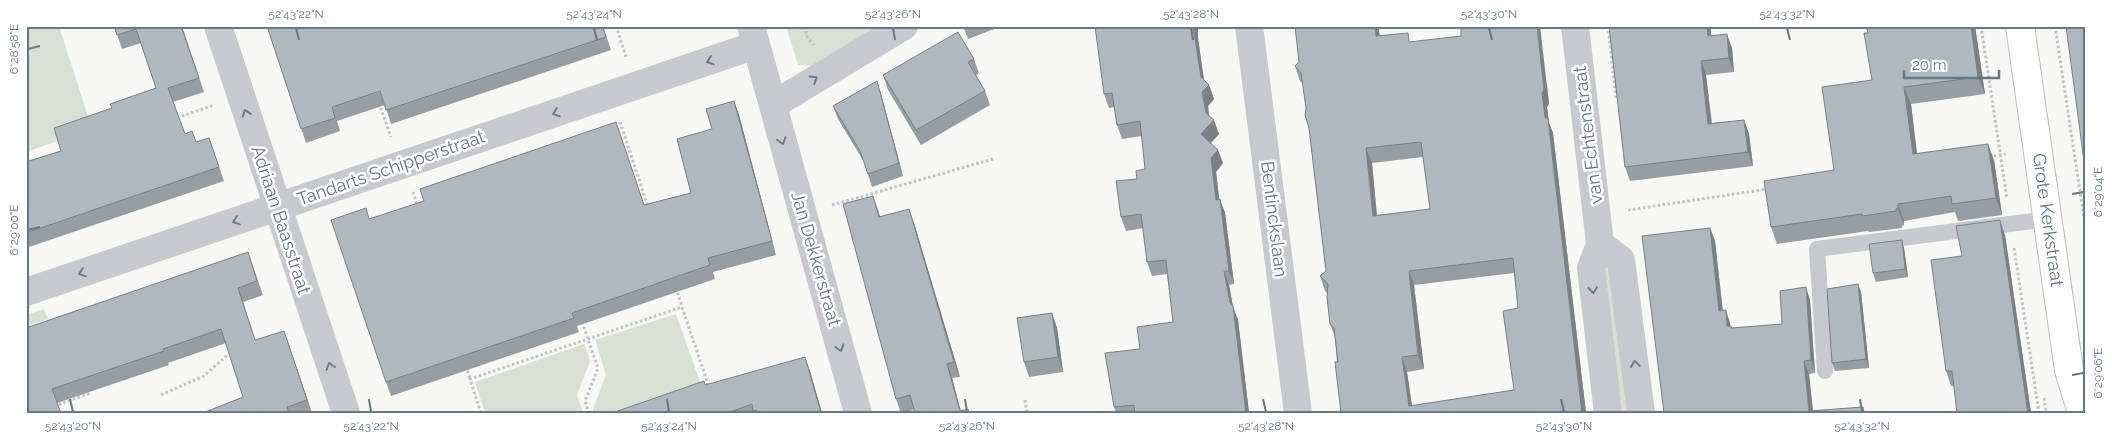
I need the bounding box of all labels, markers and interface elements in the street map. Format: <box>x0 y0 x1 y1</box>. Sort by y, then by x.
text: 52°43'22"N <box>268 7 324 21</box>
text: 52°43'24"N <box>566 7 622 21</box>
text: 52°43'26"N <box>865 7 921 21</box>
text: 52°43'28"N <box>1163 7 1219 21</box>
text: 52°43'30"N <box>1461 7 1517 21</box>
text: 52°43'32"N <box>1759 7 1815 21</box>
text: 6°28'58"E <box>7 24 21 74</box>
scale bar <box>1904 48 2000 80</box>
one-way arrow <box>706 55 715 65</box>
text: 20 m <box>1912 56 1947 74</box>
street label: van Echtenstraat <box>1569 65 1606 205</box>
one-way arrow <box>809 76 818 86</box>
one-way arrow <box>552 107 561 117</box>
one-way arrow <box>242 109 252 117</box>
street label: Tandarts Schipperstraat <box>294 126 487 210</box>
one-way arrow <box>777 136 787 144</box>
street label: Adriaan Baasstraat <box>248 143 315 297</box>
street label: Grote Kerkstraat <box>2029 152 2068 288</box>
street label: Bentinckslaan <box>1257 160 1292 278</box>
text: 6°29'04"E <box>2091 167 2105 217</box>
street label: Jan Dekkerstraat <box>787 189 846 329</box>
text: 6°29'00"E <box>7 204 21 256</box>
one-way arrow <box>232 215 241 225</box>
one-way arrow <box>79 267 87 277</box>
one-way arrow <box>1587 287 1598 295</box>
one-way arrow <box>835 343 845 351</box>
text: 6°29'06"E <box>2091 347 2105 399</box>
one-way arrow <box>1630 360 1641 368</box>
one-way arrow <box>326 363 336 371</box>
text: 52°43'20"N <box>45 419 101 433</box>
text: 52°43'22"N <box>343 419 399 433</box>
text: 52°43'24"N <box>641 419 697 433</box>
text: 52°43'26"N <box>939 419 995 433</box>
text: 52°43'28"N <box>1238 419 1294 433</box>
text: 52°43'30"N <box>1536 419 1592 433</box>
text: 52°43'32"N <box>1834 419 1890 433</box>

